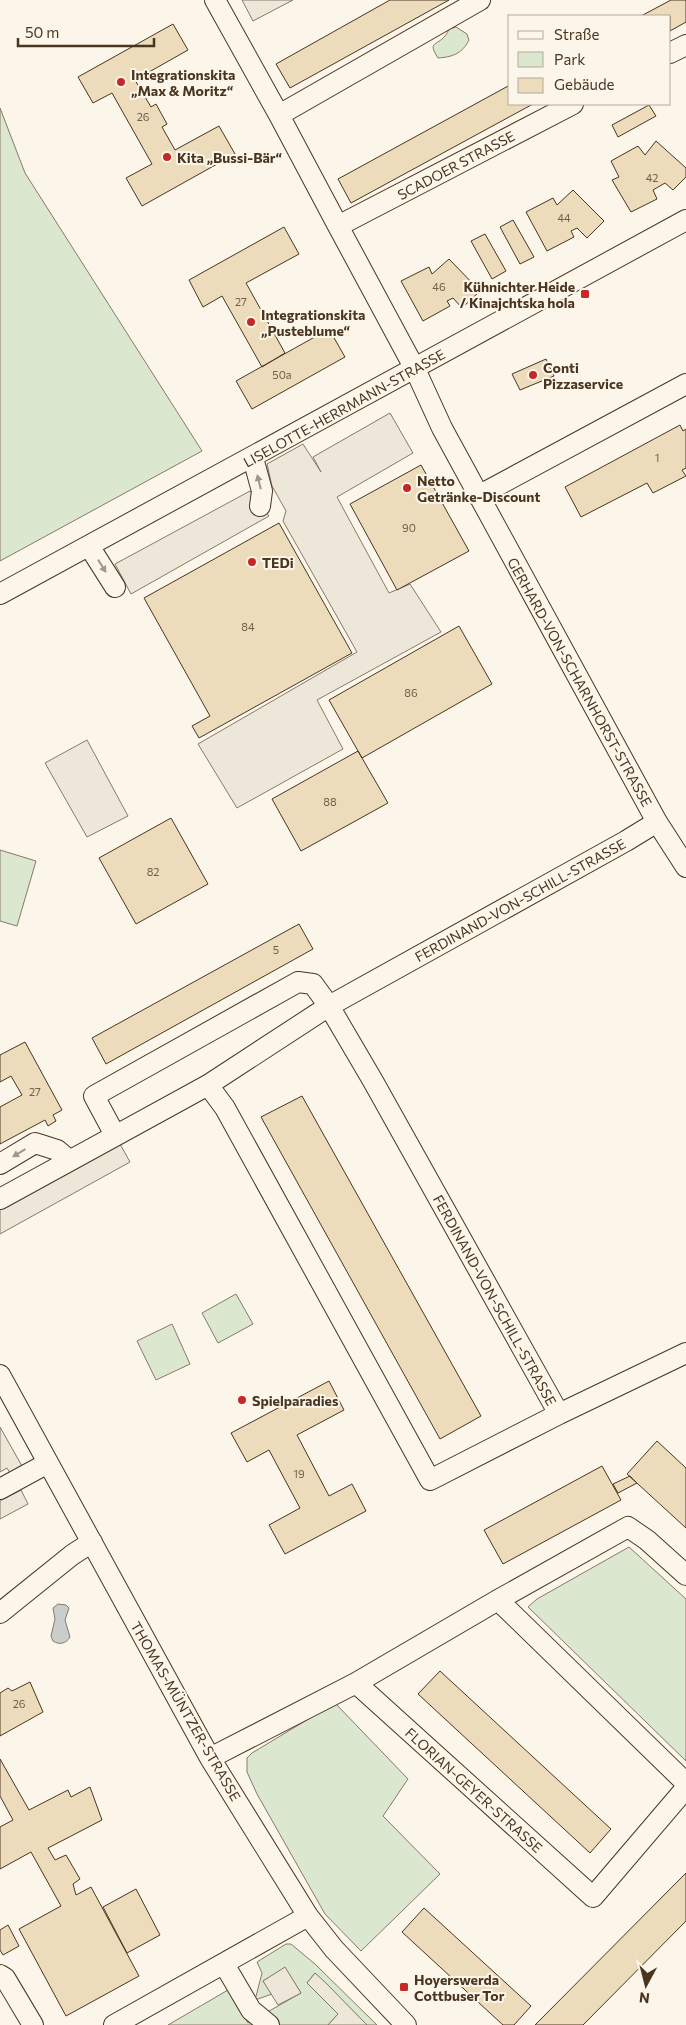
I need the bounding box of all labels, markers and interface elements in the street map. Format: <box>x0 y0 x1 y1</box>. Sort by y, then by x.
scale bar <box>18 15 154 47</box>
legend <box>508 15 671 105</box>
text: 50 m <box>25 23 59 41</box>
text: Straße <box>554 25 600 43</box>
text: Park <box>554 50 585 68</box>
place label: Integrationskita „Max & Moritz“ <box>131 66 235 99</box>
text: Gebäude <box>554 75 615 93</box>
marker: Integrationskita „Max & Moritz“ <box>115 76 127 88</box>
house number: 26 <box>137 110 150 123</box>
street label: SCADOER STRASSE <box>394 127 518 203</box>
place label: Kita „Bussi-Bär“ <box>177 149 283 166</box>
marker: Kita „Bussi-Bär“ <box>161 151 173 163</box>
house number: 42 <box>646 171 658 184</box>
house number: 44 <box>557 211 571 224</box>
place label: Kühnichter Heide / Kinajchtska hola <box>460 278 575 311</box>
house number: 46 <box>432 280 446 293</box>
marker: Kühnichter Heide / Kinajchtska hola <box>579 288 591 300</box>
house number: 27 <box>235 295 247 308</box>
place label: Integrationskita „Pusteblume“ <box>261 306 365 339</box>
marker: Integrationskita „Pusteblume“ <box>245 316 257 328</box>
street label: LISELOTTE-HERRMANN-STRASSE <box>240 345 448 471</box>
place label: Conti Pizzaservice <box>543 359 623 392</box>
house number: 50a <box>272 368 292 381</box>
marker: Conti Pizzaservice <box>527 369 539 381</box>
house number: 1 <box>655 451 659 464</box>
place label: Netto Getränke-Discount <box>417 472 540 505</box>
one-way arrow <box>255 474 263 489</box>
marker: Netto Getränke-Discount <box>401 482 413 494</box>
house number: 90 <box>402 521 416 534</box>
place label: TEDi <box>262 554 294 571</box>
street label: GERHARD-VON-SCHARNHORST-STRASSE <box>504 554 656 810</box>
marker: TEDi <box>246 556 258 568</box>
one-way arrow <box>97 560 106 573</box>
house number: 84 <box>241 620 255 633</box>
house number: 86 <box>404 686 418 699</box>
house number: 88 <box>323 795 337 808</box>
street label: FERDINAND-VON-SCHILL-STRASSE <box>412 835 628 965</box>
house number: 82 <box>147 865 159 878</box>
house number: 5 <box>273 943 279 956</box>
house number: 27 <box>29 1085 41 1098</box>
one-way arrow <box>13 1148 26 1157</box>
street label: FERDINAND-VON-SCHILL-STRASSE <box>430 1192 560 1408</box>
place label: Spielparadies <box>252 1392 339 1409</box>
marker: Spielparadies <box>236 1394 248 1406</box>
house number: 19 <box>293 1467 305 1480</box>
street label: THOMAS-MÜNTZER-STRASSE <box>127 1618 245 1804</box>
house number: 26 <box>13 1697 26 1710</box>
street label: FLORIAN-GEYER-STRASSE <box>402 1724 546 1856</box>
north arrow <box>621 1960 671 2010</box>
place label: Hoyerswerda Cottbuser Tor <box>414 1971 505 2004</box>
marker: Hoyerswerda Cottbuser Tor <box>398 1981 410 1993</box>
text: N <box>638 1989 651 2007</box>

